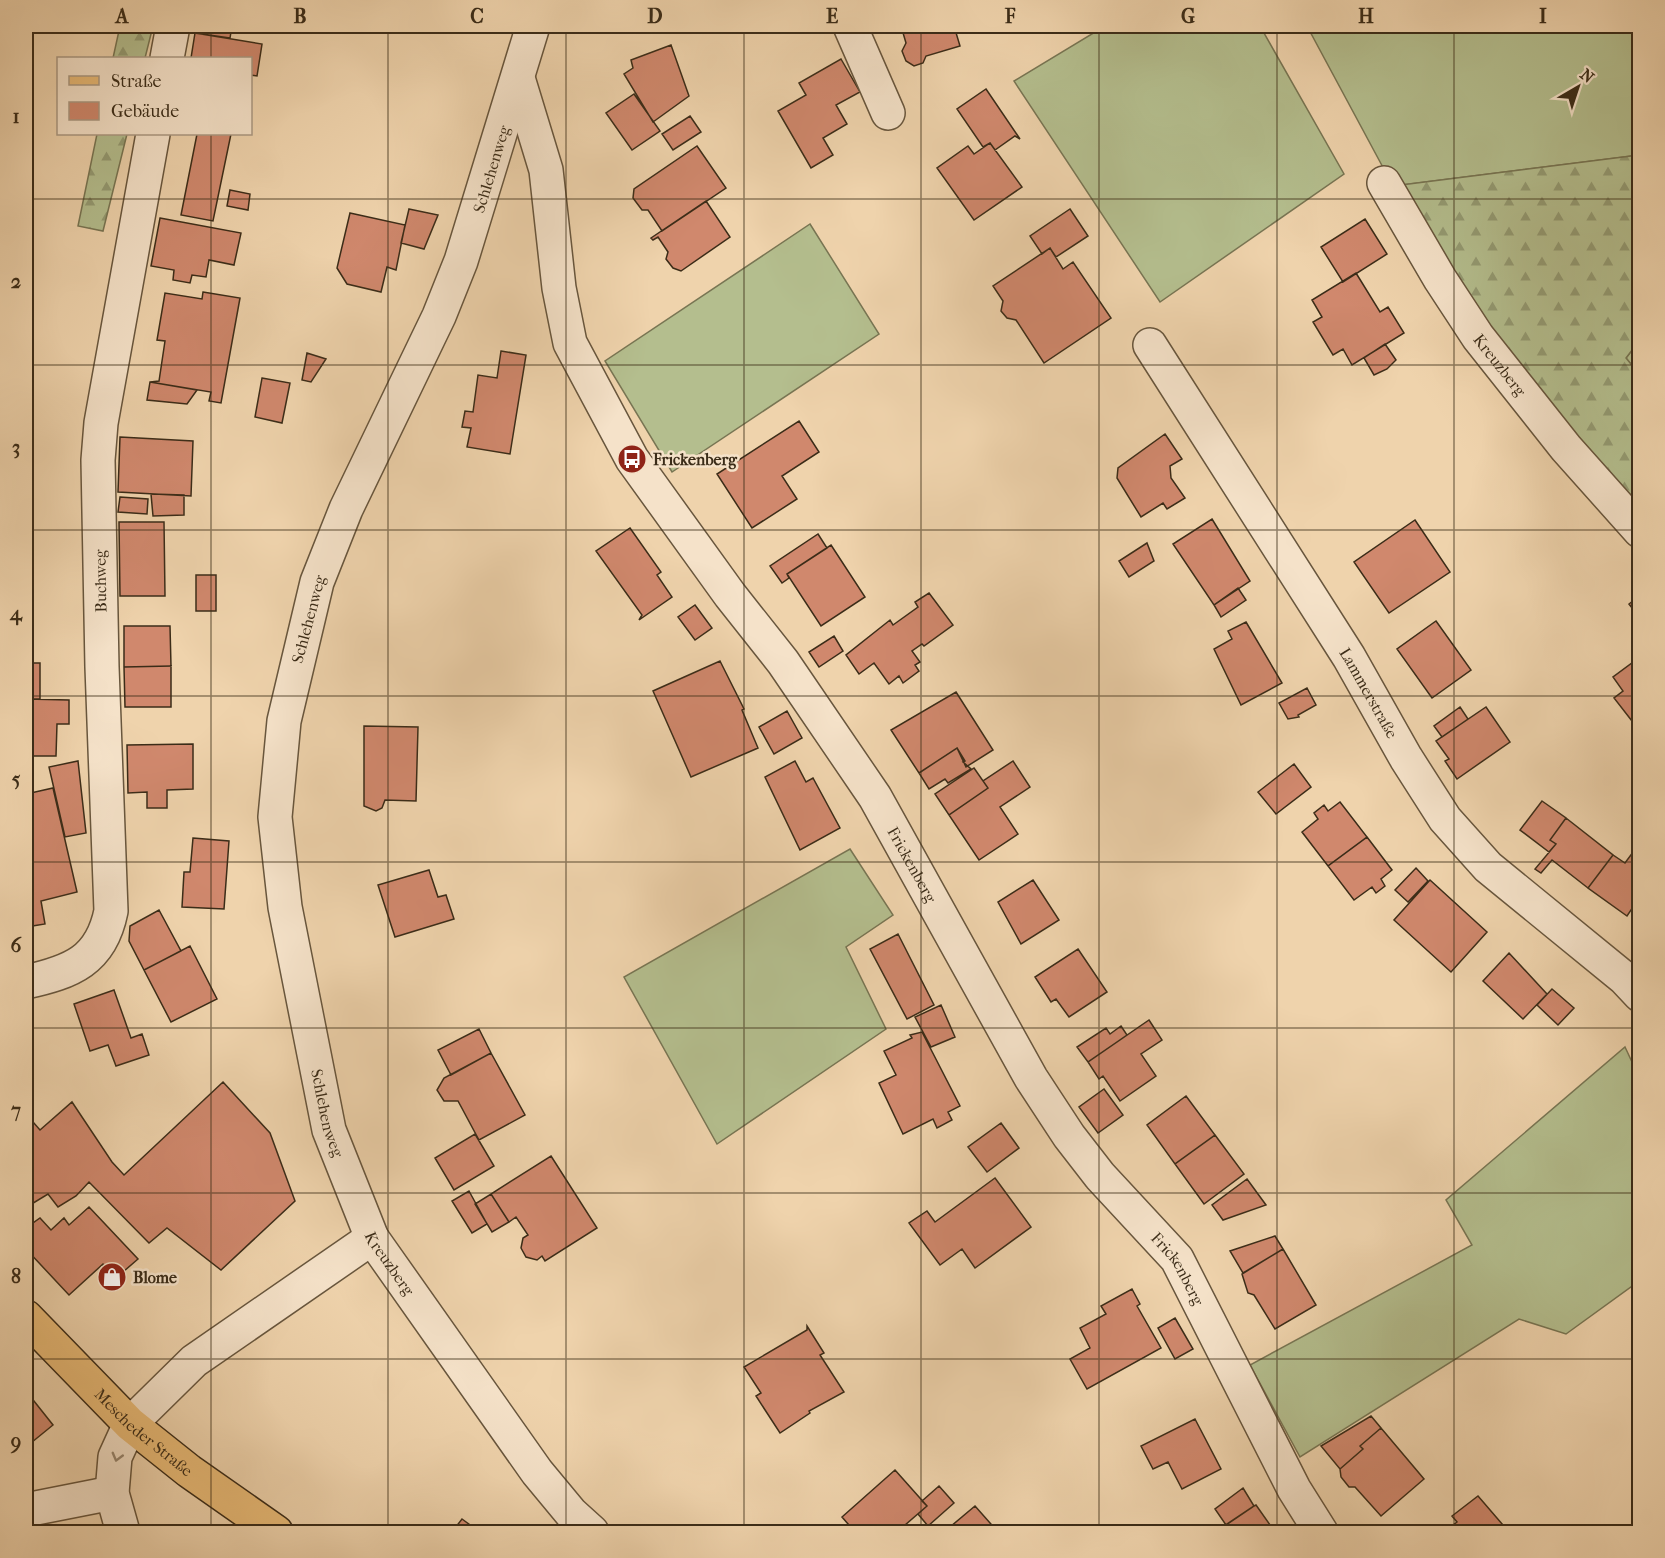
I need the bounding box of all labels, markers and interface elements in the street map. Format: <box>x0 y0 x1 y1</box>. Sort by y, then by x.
text: A <box>114 5 130 28</box>
text: B <box>293 5 307 28</box>
text: C <box>470 5 484 28</box>
text: D <box>647 5 663 28</box>
text: E <box>826 5 838 28</box>
text: F <box>1004 5 1016 28</box>
text: G <box>1181 5 1195 28</box>
text: H <box>1358 5 1374 28</box>
text: I <box>1539 5 1547 28</box>
legend <box>57 57 252 135</box>
north arrow <box>1548 57 1608 117</box>
text: N <box>1576 65 1598 87</box>
text: Straße <box>111 71 162 92</box>
text: Gebäude <box>111 101 179 122</box>
text: 1 <box>12 105 20 128</box>
street label: Schlehenweg <box>469 123 514 215</box>
text: 2 <box>11 270 21 293</box>
street label: Kreuzberg <box>1469 330 1530 400</box>
text: 3 <box>12 436 20 459</box>
bus stop icon: Frickenberg <box>616 443 648 475</box>
place label: Frickenberg <box>652 450 737 470</box>
street label: Buchweg <box>90 549 111 613</box>
street label: Schlehenweg <box>288 573 329 665</box>
text: 4 <box>9 602 23 626</box>
street label: Lammerstraße <box>1335 644 1402 742</box>
text: 5 <box>12 768 21 791</box>
street label: Frickenberg <box>883 823 941 906</box>
text: 6 <box>11 934 23 957</box>
street label: Schlehenweg <box>307 1067 348 1160</box>
text: 7 <box>10 1099 21 1122</box>
street label: Frickenberg <box>1147 1228 1208 1309</box>
street label: Kreuzberg <box>360 1229 419 1300</box>
shop icon: Blome <box>96 1261 128 1293</box>
text: 8 <box>11 1265 21 1288</box>
place label: Blome <box>133 1268 177 1287</box>
street label: Mescheder Straße <box>91 1385 196 1480</box>
text: 9 <box>10 1431 21 1454</box>
one-way arrow <box>112 1452 125 1462</box>

